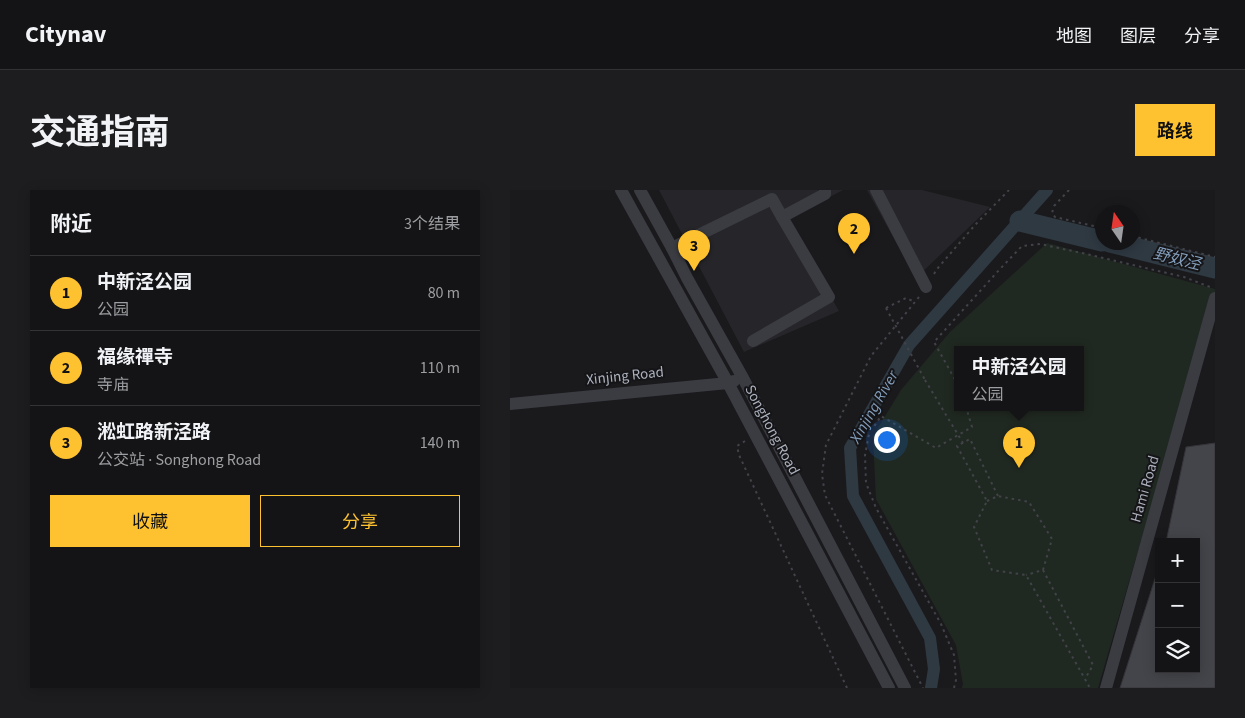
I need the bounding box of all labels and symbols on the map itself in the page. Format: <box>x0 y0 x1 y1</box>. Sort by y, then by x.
north arrow <box>1095 205 1140 250</box>
pin: 2 <box>838 213 870 254</box>
pin: 3 <box>678 230 710 271</box>
water label: 野奴泾 <box>1151 243 1205 276</box>
street label: Xinjing Road <box>585 361 665 391</box>
water label: Xinjing River <box>844 365 904 448</box>
street label: Songhong Road <box>739 381 805 479</box>
your location <box>874 427 900 453</box>
pin: 1 <box>1003 427 1035 468</box>
street label: Hami Road <box>1125 453 1165 525</box>

